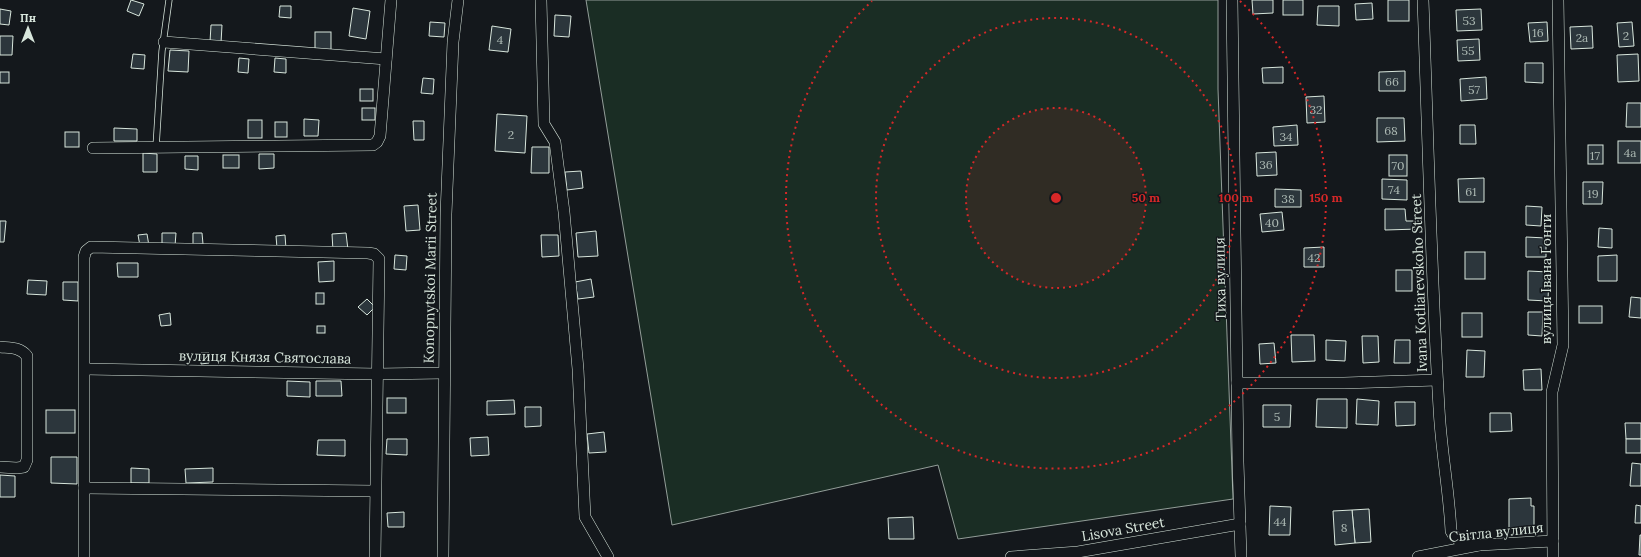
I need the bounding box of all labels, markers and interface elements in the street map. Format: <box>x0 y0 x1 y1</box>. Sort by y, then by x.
north arrow <box>8 8 48 48</box>
text: Пн <box>20 11 36 25</box>
house number: 53 <box>1462 13 1476 28</box>
house number: 16 <box>1532 25 1544 40</box>
house number: 2 <box>1623 28 1629 43</box>
house number: 2а <box>1576 30 1588 45</box>
house number: 4 <box>497 32 504 47</box>
house number: 55 <box>1461 43 1475 58</box>
house number: 66 <box>1385 74 1399 89</box>
house number: 57 <box>1468 82 1481 97</box>
house number: 32 <box>1309 102 1323 117</box>
house number: 68 <box>1384 123 1398 138</box>
house number: 2 <box>508 127 514 142</box>
house number: 34 <box>1279 129 1293 144</box>
house number: 4а <box>1624 145 1636 160</box>
house number: 17 <box>1590 148 1600 163</box>
house number: 36 <box>1259 157 1273 172</box>
house number: 70 <box>1392 158 1404 173</box>
house number: 74 <box>1388 182 1400 197</box>
house number: 61 <box>1465 184 1477 199</box>
house number: 19 <box>1587 186 1599 201</box>
text: 50 m <box>1132 190 1160 205</box>
text: 100 m <box>1219 190 1253 205</box>
text: 150 m <box>1309 190 1343 205</box>
centre of rings <box>1049 191 1063 205</box>
house number: 38 <box>1281 191 1295 206</box>
street label: Konopnytskoi Marii Street <box>420 192 441 364</box>
street label: Ivana Kotliarevskoho Street <box>1407 193 1431 373</box>
street label: вулиця Івана Ґонти <box>1537 213 1555 344</box>
house number: 40 <box>1265 215 1279 230</box>
street label: Тиха вулиця <box>1210 237 1230 321</box>
house number: 42 <box>1308 250 1320 265</box>
street label: вулиця Князя Святослава <box>179 346 351 368</box>
house number: 5 <box>1274 409 1280 424</box>
street label: Lisova Street <box>1080 513 1167 545</box>
house number: 44 <box>1273 514 1287 529</box>
street label: Світла вулиця <box>1448 518 1544 546</box>
house number: 8 <box>1341 520 1348 535</box>

